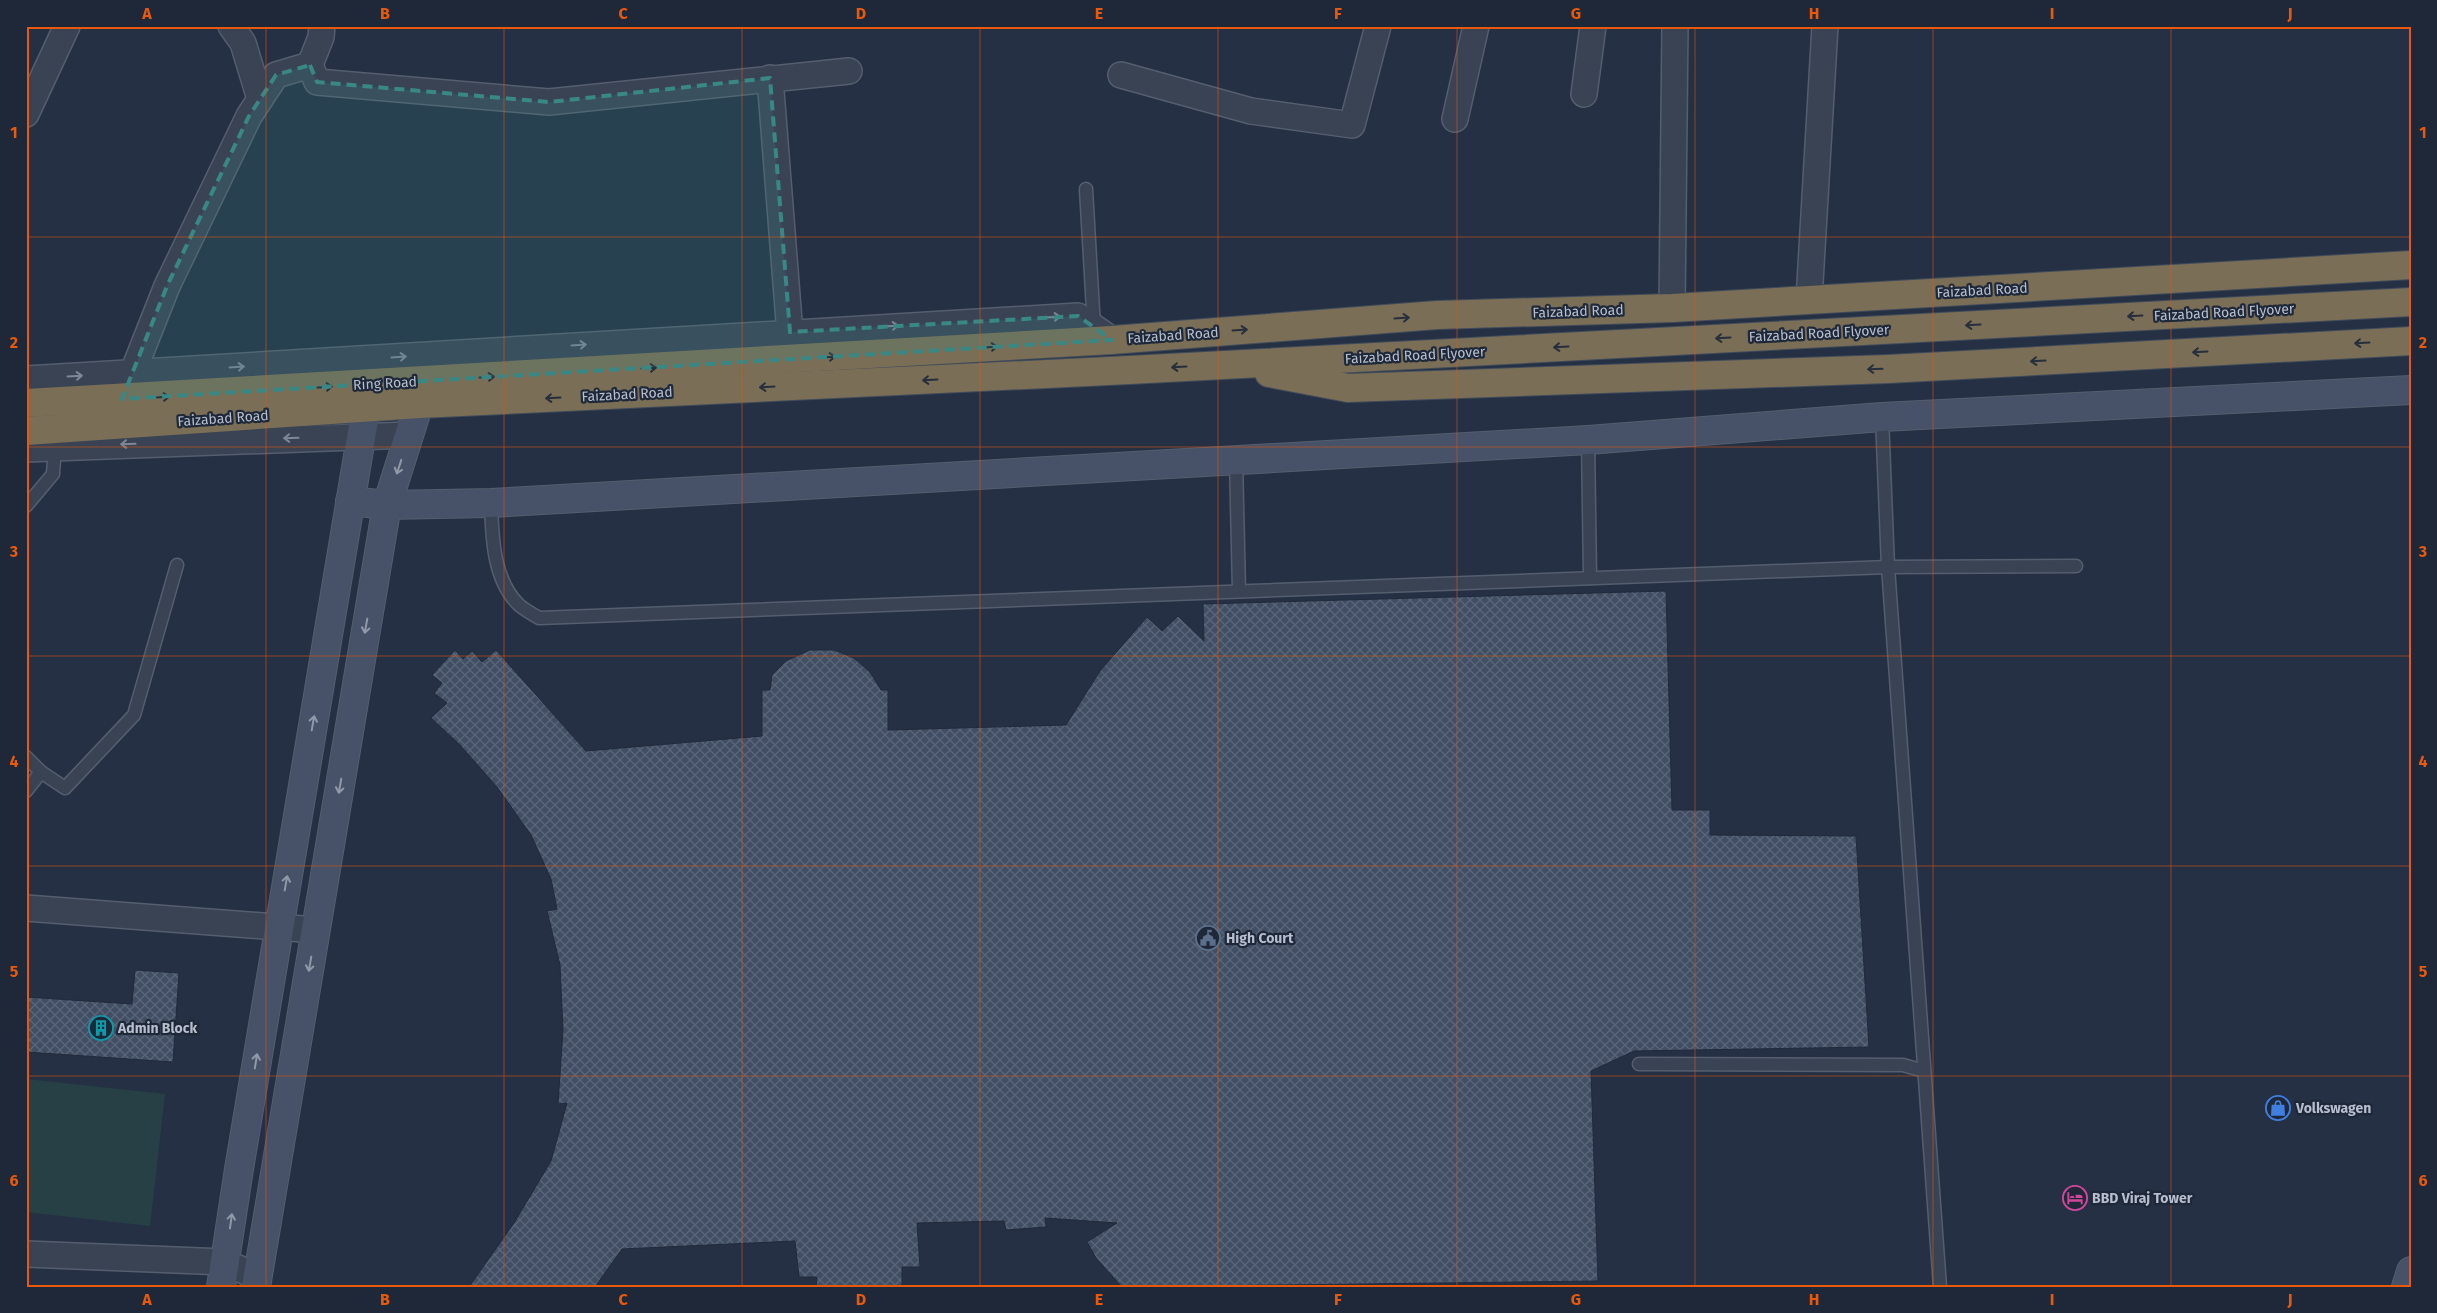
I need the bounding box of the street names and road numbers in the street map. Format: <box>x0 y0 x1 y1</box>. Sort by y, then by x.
street label: Faizabad Road <box>1936 280 2028 301</box>
street label: Faizabad Road Flyover <box>2153 300 2295 325</box>
street label: Faizabad Road <box>1532 301 1624 322</box>
street label: Faizabad Road Flyover <box>1748 321 1890 346</box>
street label: Faizabad Road <box>1127 324 1219 347</box>
street label: Faizabad Road Flyover <box>1344 343 1486 368</box>
street label: Ring Road <box>353 373 417 394</box>
street label: Faizabad Road <box>581 384 673 405</box>
street label: Faizabad Road <box>177 407 269 430</box>

